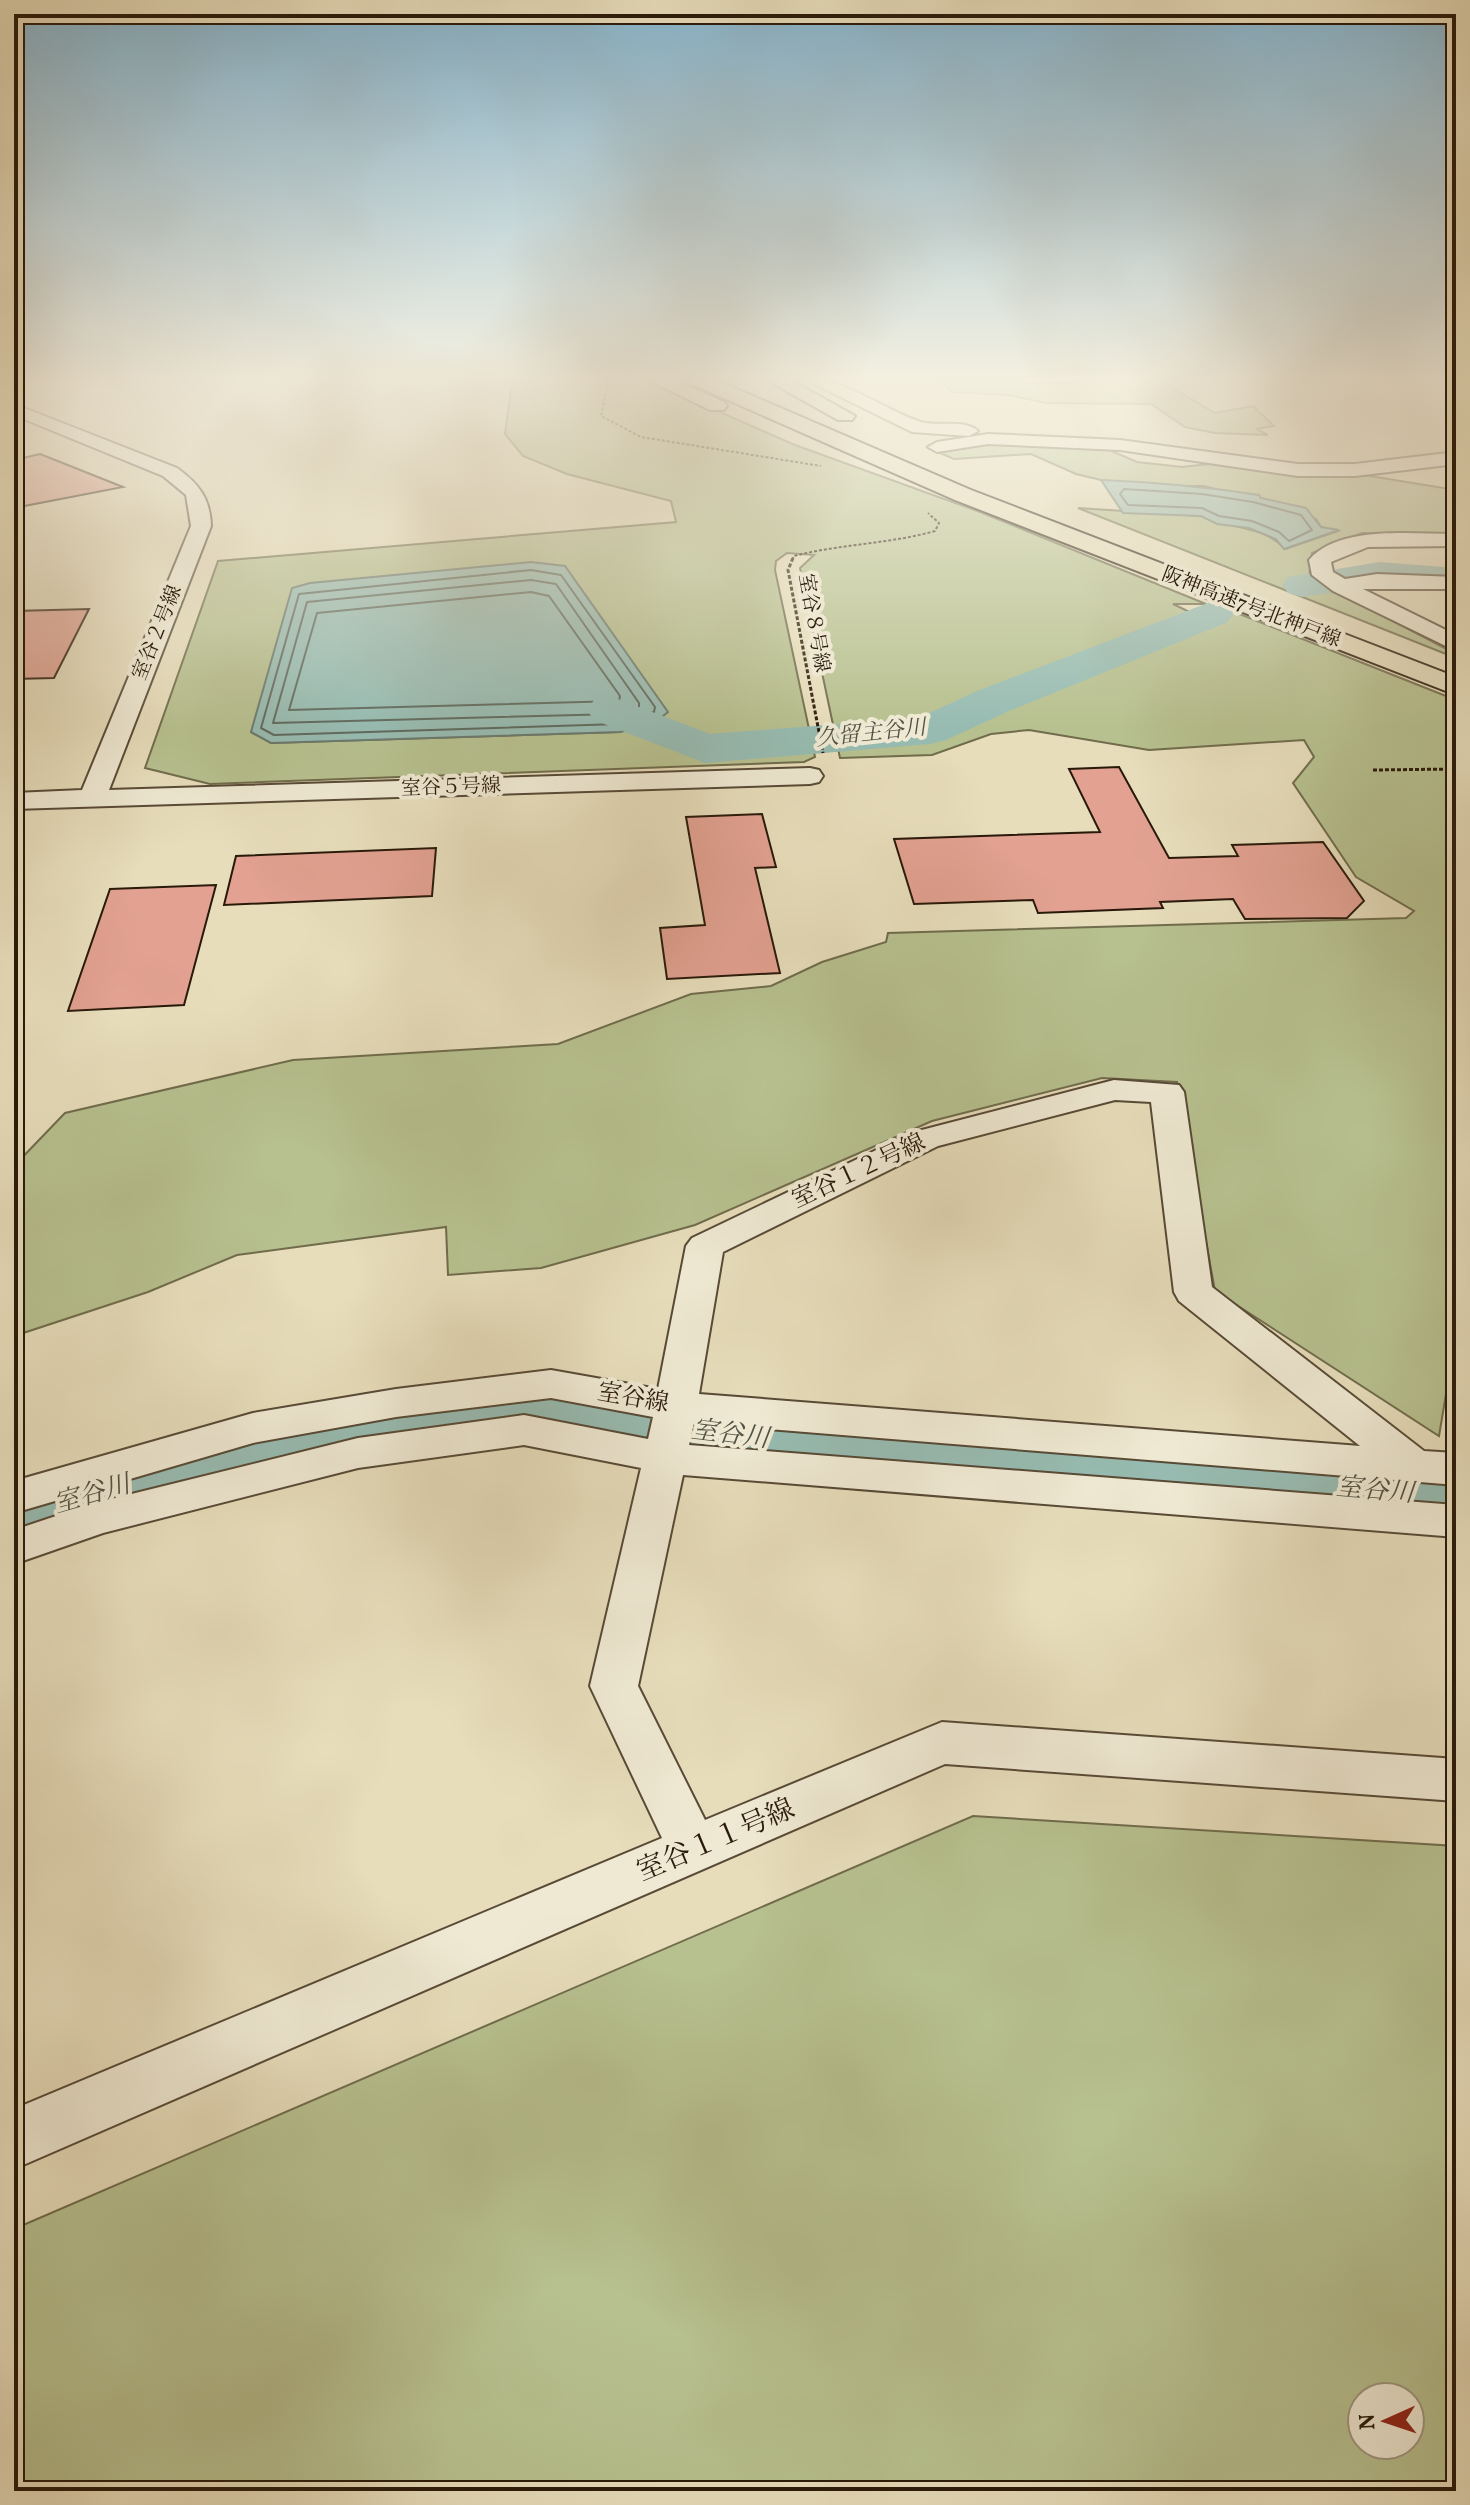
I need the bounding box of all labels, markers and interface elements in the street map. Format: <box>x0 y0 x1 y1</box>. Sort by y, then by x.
street label: 阪神高速7号北神戸線 <box>1157 561 1345 655</box>
street label: 室谷８号線 <box>791 571 835 675</box>
street label: 室谷２号線 <box>126 581 190 685</box>
water label: 久留主谷川 <box>815 713 929 755</box>
street label: 室谷５号線 <box>401 772 501 804</box>
street label: 室谷１２号線 <box>787 1126 931 1218</box>
street label: 室谷線 <box>595 1376 671 1422</box>
water label: 室谷川 <box>689 1412 774 1458</box>
water label: 室谷川 <box>50 1466 137 1523</box>
water label: 室谷川 <box>1335 1470 1418 1513</box>
street label: 室谷１１号線 <box>631 1790 801 1892</box>
north arrow <box>1346 2381 1426 2461</box>
text: N <box>1353 2413 1384 2431</box>

